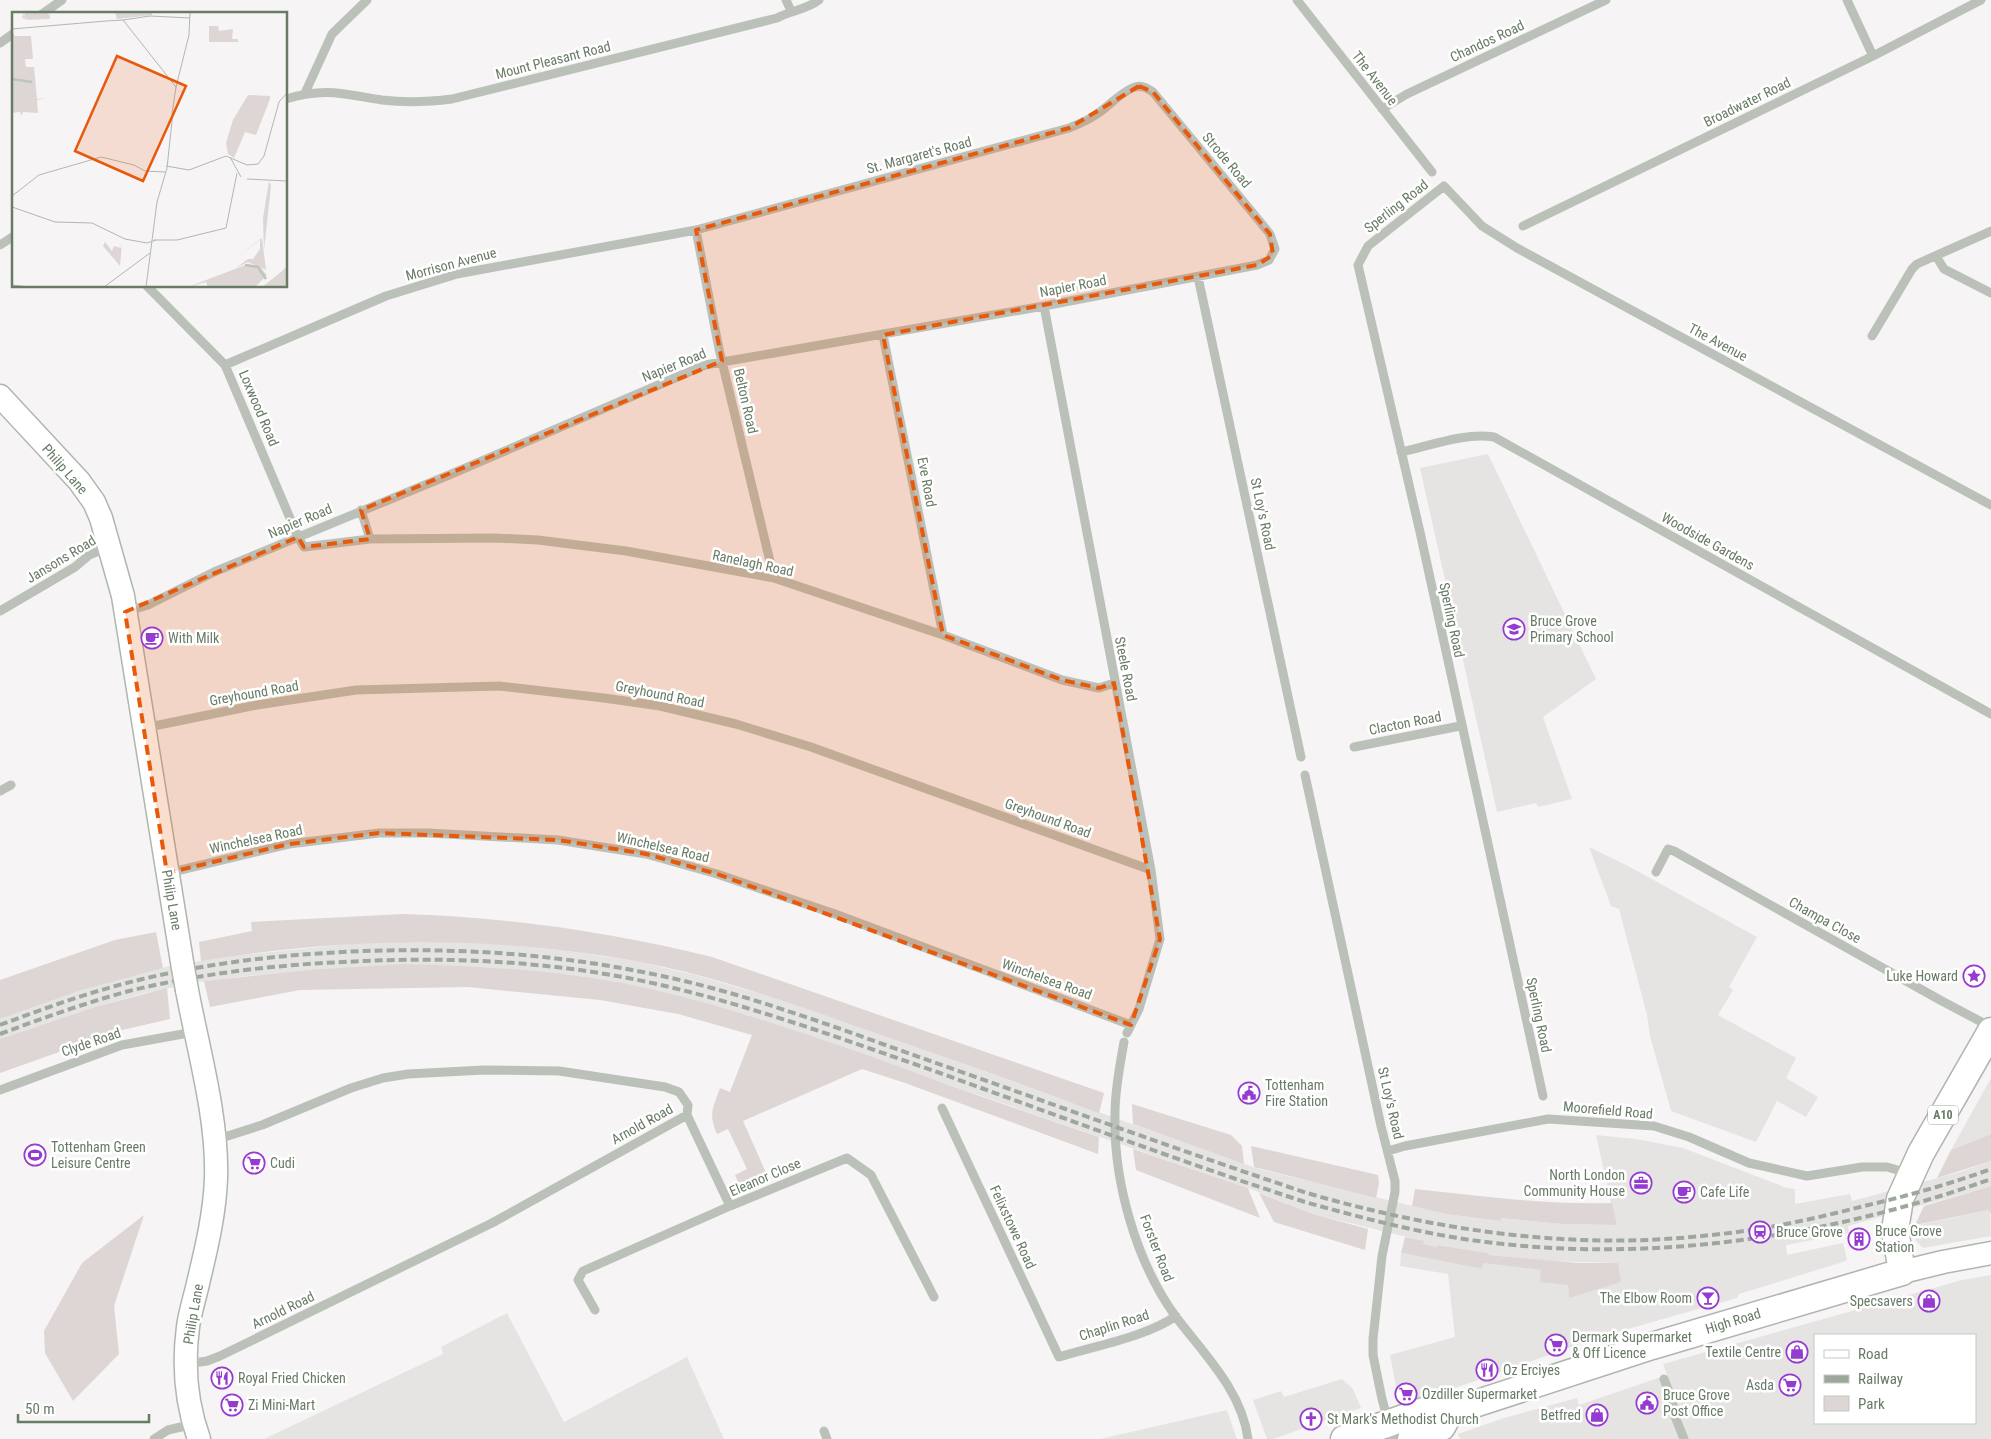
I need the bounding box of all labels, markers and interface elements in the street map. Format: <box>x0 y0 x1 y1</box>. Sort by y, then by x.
inset map <box>12 12 288 288</box>
street label: Chandos Road <box>1447 17 1527 65</box>
street label: Mount Pleasant Road <box>494 38 612 82</box>
street label: The Avenue <box>1349 48 1401 109</box>
street label: Broadwater Road <box>1701 74 1793 130</box>
street label: Strode Road <box>1199 129 1255 191</box>
street label: St. Margaret's Road <box>865 133 973 177</box>
street label: Sperling Road <box>1361 176 1431 236</box>
street label: Morrison Avenue <box>404 244 498 284</box>
street label: Napier Road <box>1038 272 1108 300</box>
street label: The Avenue <box>1686 320 1750 364</box>
street label: Napier Road <box>640 345 708 385</box>
street label: Belton Road <box>731 367 761 435</box>
street label: Loxwood Road <box>236 368 282 448</box>
street label: Philip Lane <box>39 441 91 498</box>
street label: Eve Road <box>914 456 940 508</box>
street label: St Loy's Road <box>1248 476 1278 552</box>
street label: Napier Road <box>266 500 334 542</box>
street label: Woodside Gardens <box>1659 509 1757 573</box>
street label: Jansons Road <box>23 532 99 586</box>
street label: Ranelagh Road <box>711 547 795 579</box>
street label: Sperling Road <box>1436 581 1468 659</box>
place label: Bruce Grove Primary School <box>1530 613 1614 645</box>
school or university icon: Bruce Grove Primary School <box>1502 617 1526 641</box>
cafe icon: With Milk <box>140 626 164 650</box>
place label: With Milk <box>168 630 220 646</box>
street label: Steele Road <box>1112 635 1140 703</box>
street label: Greyhound Road <box>208 677 300 709</box>
street label: Greyhound Road <box>614 678 706 710</box>
street label: Clacton Road <box>1367 708 1443 738</box>
street label: Greyhound Road <box>1003 795 1093 841</box>
street label: Winchelsea Road <box>208 821 304 857</box>
street label: Winchelsea Road <box>615 829 711 865</box>
street label: Philip Lane <box>159 869 185 932</box>
street label: Champa Close <box>1786 894 1864 947</box>
street label: Winchelsea Road <box>1000 955 1094 1003</box>
place icon: Luke Howard <box>1962 964 1986 988</box>
place label: Luke Howard <box>1886 968 1958 984</box>
street label: Sperling Road <box>1523 976 1555 1054</box>
street label: Clyde Road <box>59 1024 123 1060</box>
street label: St Loy's Road <box>1375 1065 1407 1141</box>
place label: Tottenham Fire Station <box>1265 1077 1328 1109</box>
public building icon: Tottenham Fire Station <box>1237 1081 1261 1105</box>
street label: Moorefield Road <box>1562 1098 1654 1122</box>
street label: Arnold Road <box>609 1101 675 1147</box>
road number: A10 <box>1928 1106 1958 1124</box>
place label: Tottenham Green Leisure Centre <box>51 1139 146 1171</box>
sports icon: Tottenham Green Leisure Centre <box>23 1143 47 1167</box>
supermarket icon: Cudi <box>242 1151 266 1175</box>
place label: Cudi <box>270 1155 295 1171</box>
street label: Eleanor Close <box>727 1155 803 1199</box>
place label: North London Community House <box>1524 1167 1625 1199</box>
office icon: North London Community House <box>1629 1171 1653 1195</box>
cafe icon: Cafe Life <box>1672 1180 1696 1204</box>
street label: Felixstowe Road <box>987 1183 1039 1271</box>
place label: Cafe Life <box>1700 1184 1750 1200</box>
street label: Forster Road <box>1137 1212 1177 1284</box>
station icon: Bruce Grove <box>1748 1220 1772 1244</box>
place label: Bruce Grove Station <box>1875 1223 1942 1255</box>
place label: Bruce Grove <box>1776 1224 1843 1240</box>
building icon: Bruce Grove Station <box>1847 1227 1871 1251</box>
street label: Philip Lane <box>180 1282 206 1345</box>
bar icon: The Elbow Room <box>1696 1286 1720 1310</box>
street label: Arnold Road <box>249 1288 317 1332</box>
shop icon: Specsavers <box>1917 1289 1941 1313</box>
place label: The Elbow Room <box>1600 1290 1692 1306</box>
place label: Specsavers <box>1850 1293 1913 1309</box>
street label: High Road <box>1703 1305 1763 1337</box>
street label: Chaplin Road <box>1077 1306 1151 1344</box>
place label: Dermark Supermarket & Off Licence <box>1572 1329 1692 1361</box>
supermarket icon: Dermark Supermarket & Off Licence <box>1544 1333 1568 1357</box>
legend <box>1814 1334 1976 1424</box>
shop icon: Textile Centre <box>1785 1340 1809 1364</box>
place label: Textile Centre <box>1705 1344 1781 1360</box>
text: Road <box>1858 1345 1888 1363</box>
restaurant icon: Oz Erciyes <box>1475 1358 1499 1382</box>
place label: Oz Erciyes <box>1503 1362 1560 1378</box>
restaurant icon: Royal Fried Chicken <box>210 1366 234 1390</box>
place label: Royal Fried Chicken <box>238 1370 346 1386</box>
text: Railway <box>1858 1370 1903 1388</box>
supermarket icon: Asda <box>1778 1373 1802 1397</box>
place label: Asda <box>1746 1377 1774 1393</box>
supermarket icon: Ozdiller Supermarket <box>1394 1382 1418 1406</box>
place label: Ozdiller Supermarket <box>1422 1386 1537 1402</box>
place label: Bruce Grove Post Office <box>1663 1387 1730 1419</box>
public building icon: Bruce Grove Post Office <box>1635 1391 1659 1415</box>
scale bar <box>18 1392 149 1424</box>
supermarket icon: Zi Mini-Mart <box>220 1393 244 1417</box>
text: Park <box>1858 1395 1885 1413</box>
place label: Zi Mini-Mart <box>248 1397 315 1413</box>
text: 50 m <box>25 1400 55 1418</box>
shop icon: Betfred <box>1585 1403 1609 1427</box>
church icon: St Mark's Methodist Church <box>1299 1407 1323 1431</box>
place label: Betfred <box>1541 1407 1581 1423</box>
place label: St Mark's Methodist Church <box>1327 1411 1479 1427</box>

